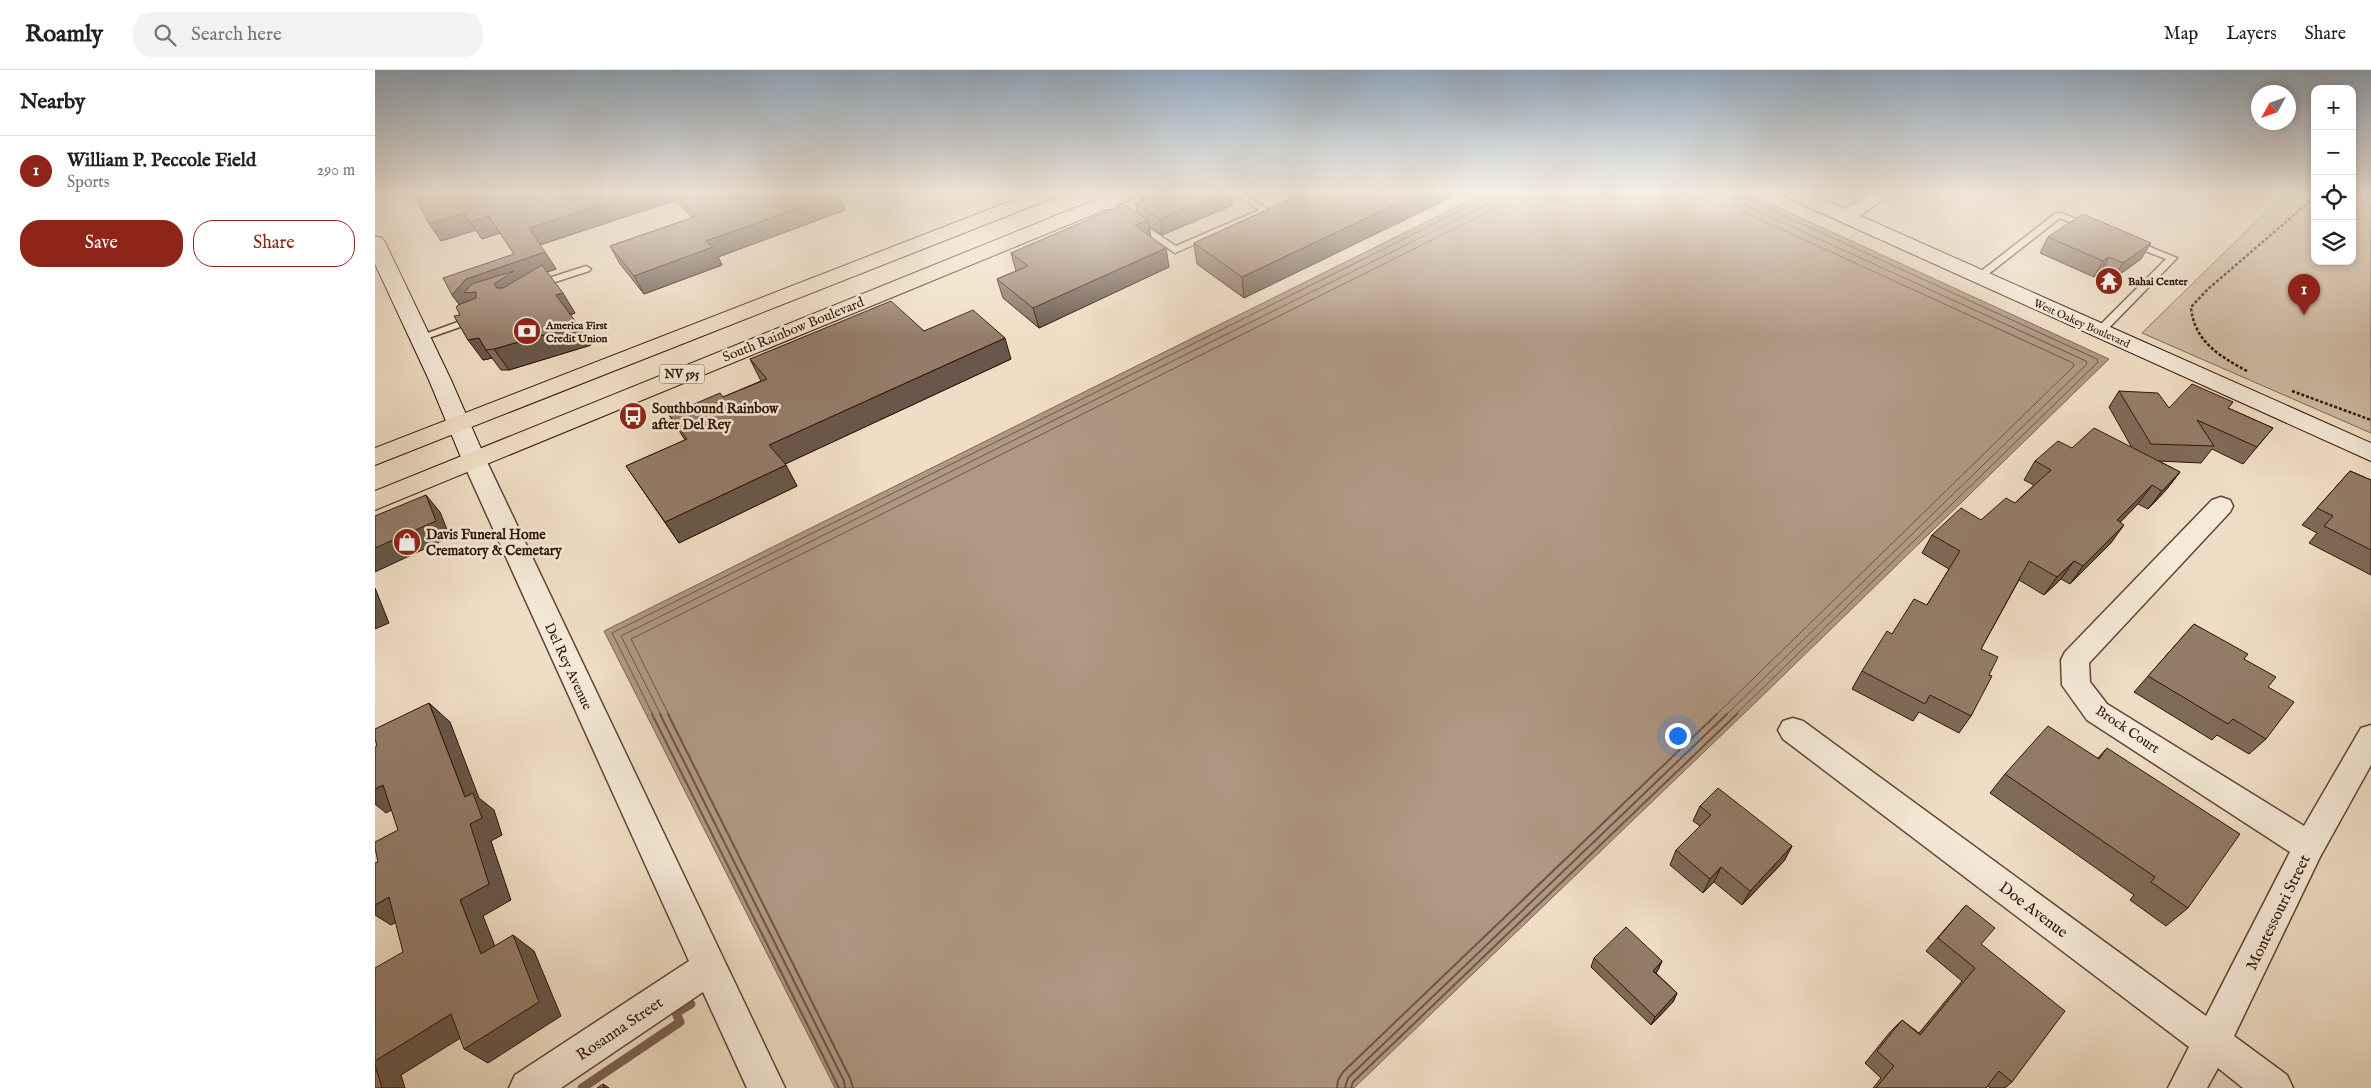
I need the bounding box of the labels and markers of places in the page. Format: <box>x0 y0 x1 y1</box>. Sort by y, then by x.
temple icon: Bahai Center <box>2094 266 2124 296</box>
pin: 1 <box>2288 274 2320 315</box>
place label: Bahai Center <box>2128 275 2189 289</box>
bank icon: America First Credit Union <box>512 316 542 346</box>
place label: America First Credit Union <box>545 319 608 346</box>
place label: Southbound Rainbow after Del Rey <box>652 400 779 434</box>
bus stop icon: Southbound Rainbow after Del Rey <box>618 401 648 431</box>
place label: Davis Funeral Home Crematory & Cemetary <box>426 526 563 560</box>
shop icon: Davis Funeral Home Crematory & Cemetary <box>392 527 422 557</box>

